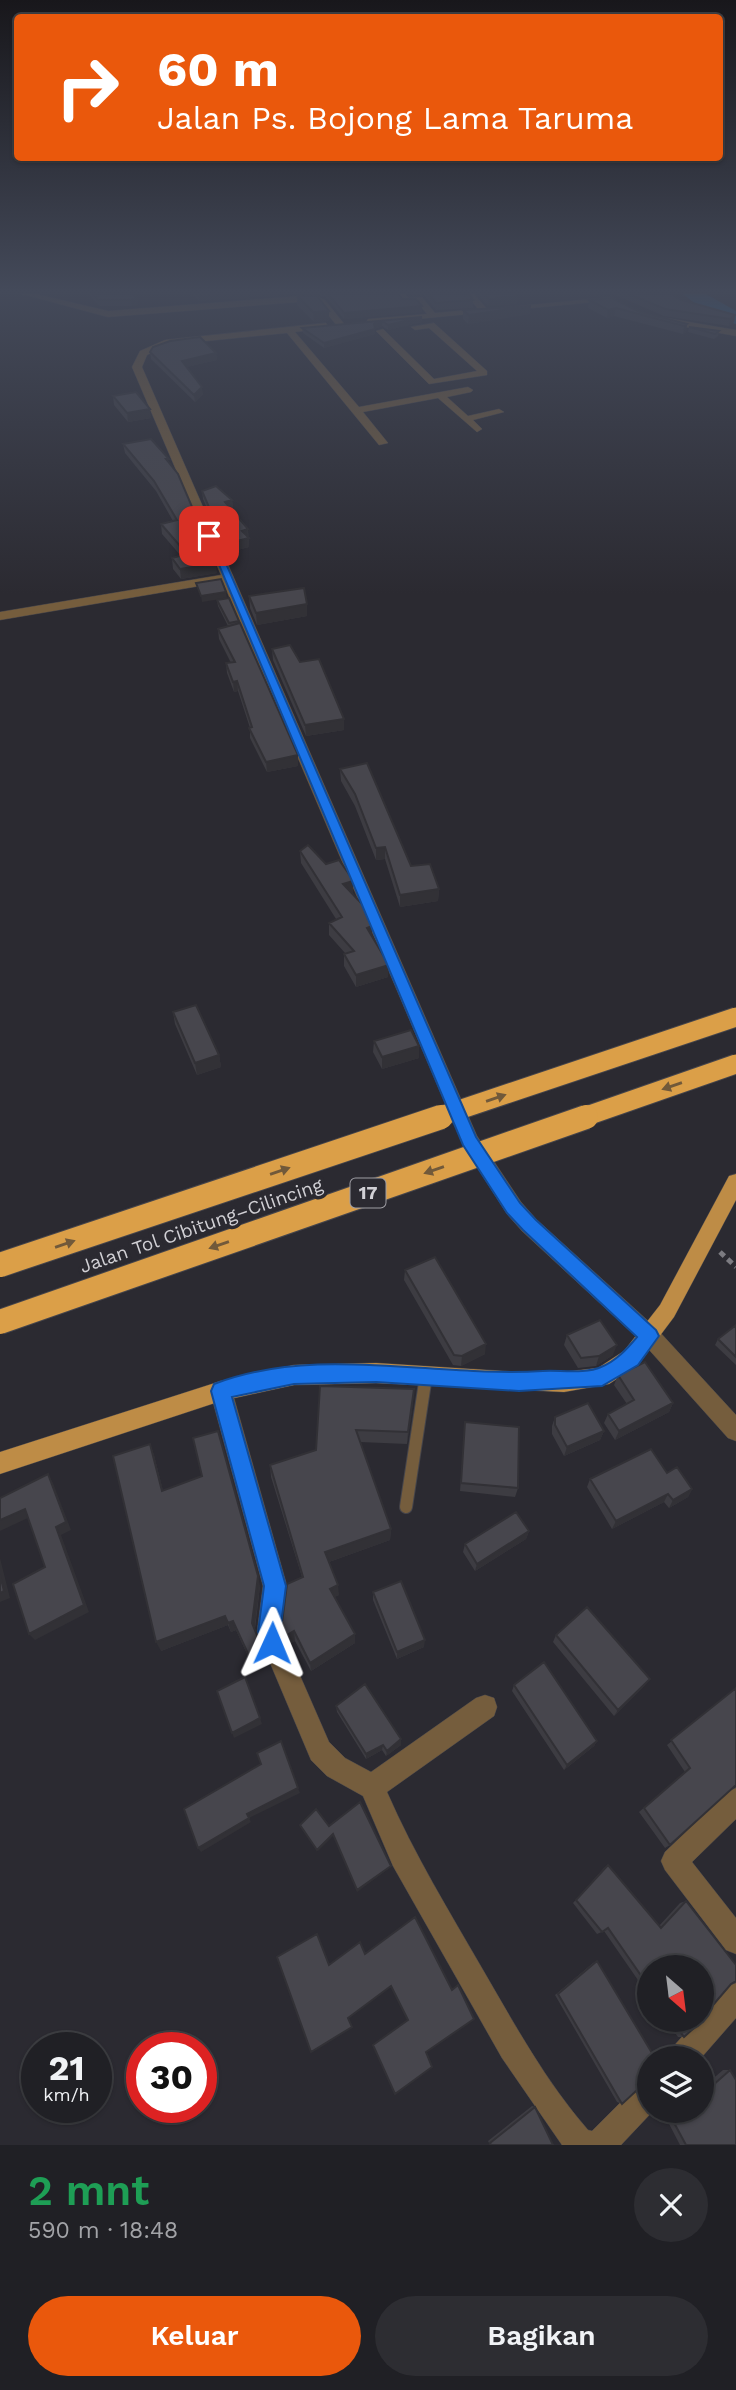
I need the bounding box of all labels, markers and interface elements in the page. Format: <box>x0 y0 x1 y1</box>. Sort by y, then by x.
text: 60 m <box>157 40 279 98</box>
icon: right <box>42 42 133 133</box>
text: Jalan Ps. Bojong Lama Taruma <box>157 99 633 137</box>
pin <box>179 506 239 566</box>
icon: arrive <box>190 517 228 555</box>
one-way arrow <box>661 1081 682 1092</box>
one-way arrow <box>485 1092 506 1103</box>
one-way arrow <box>270 1165 291 1176</box>
one-way arrow <box>423 1165 444 1176</box>
street label: Jalan Tol Cibitung–Cilincing <box>77 1173 326 1278</box>
road number: 17 <box>350 1178 386 1208</box>
one-way arrow <box>54 1238 75 1249</box>
one-way arrow <box>209 1240 230 1251</box>
position arrow <box>235 1606 309 1680</box>
north arrow <box>637 1955 714 2032</box>
map controls <box>637 1955 714 2123</box>
speed limit sign: 30 <box>126 2032 217 2123</box>
button: layers <box>637 2046 714 2123</box>
text: 21 <box>49 2047 84 2089</box>
text: km/h <box>43 2084 90 2105</box>
text: 2 mnt <box>28 2166 149 2215</box>
button: close <box>634 2168 708 2242</box>
text: 590 m · 18:48 <box>28 2217 178 2244</box>
button: Keluar <box>28 2296 361 2376</box>
button: Bagikan <box>375 2296 708 2376</box>

